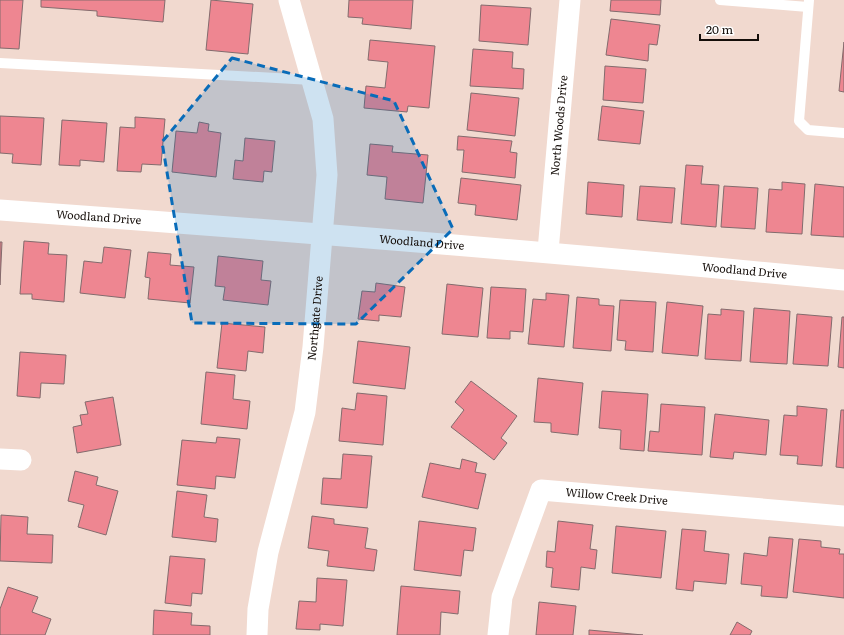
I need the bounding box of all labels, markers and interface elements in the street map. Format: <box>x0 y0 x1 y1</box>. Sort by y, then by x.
scale bar <box>700 16 758 42</box>
text: 20 m <box>706 20 733 38</box>
street label: North Woods Drive <box>546 74 570 176</box>
street label: Woodland Drive <box>56 205 142 227</box>
street label: Woodland Drive <box>379 230 465 253</box>
street label: Woodland Drive <box>701 258 788 282</box>
street label: Northgate Drive <box>302 275 326 361</box>
street label: Willow Creek Drive <box>565 483 669 508</box>

